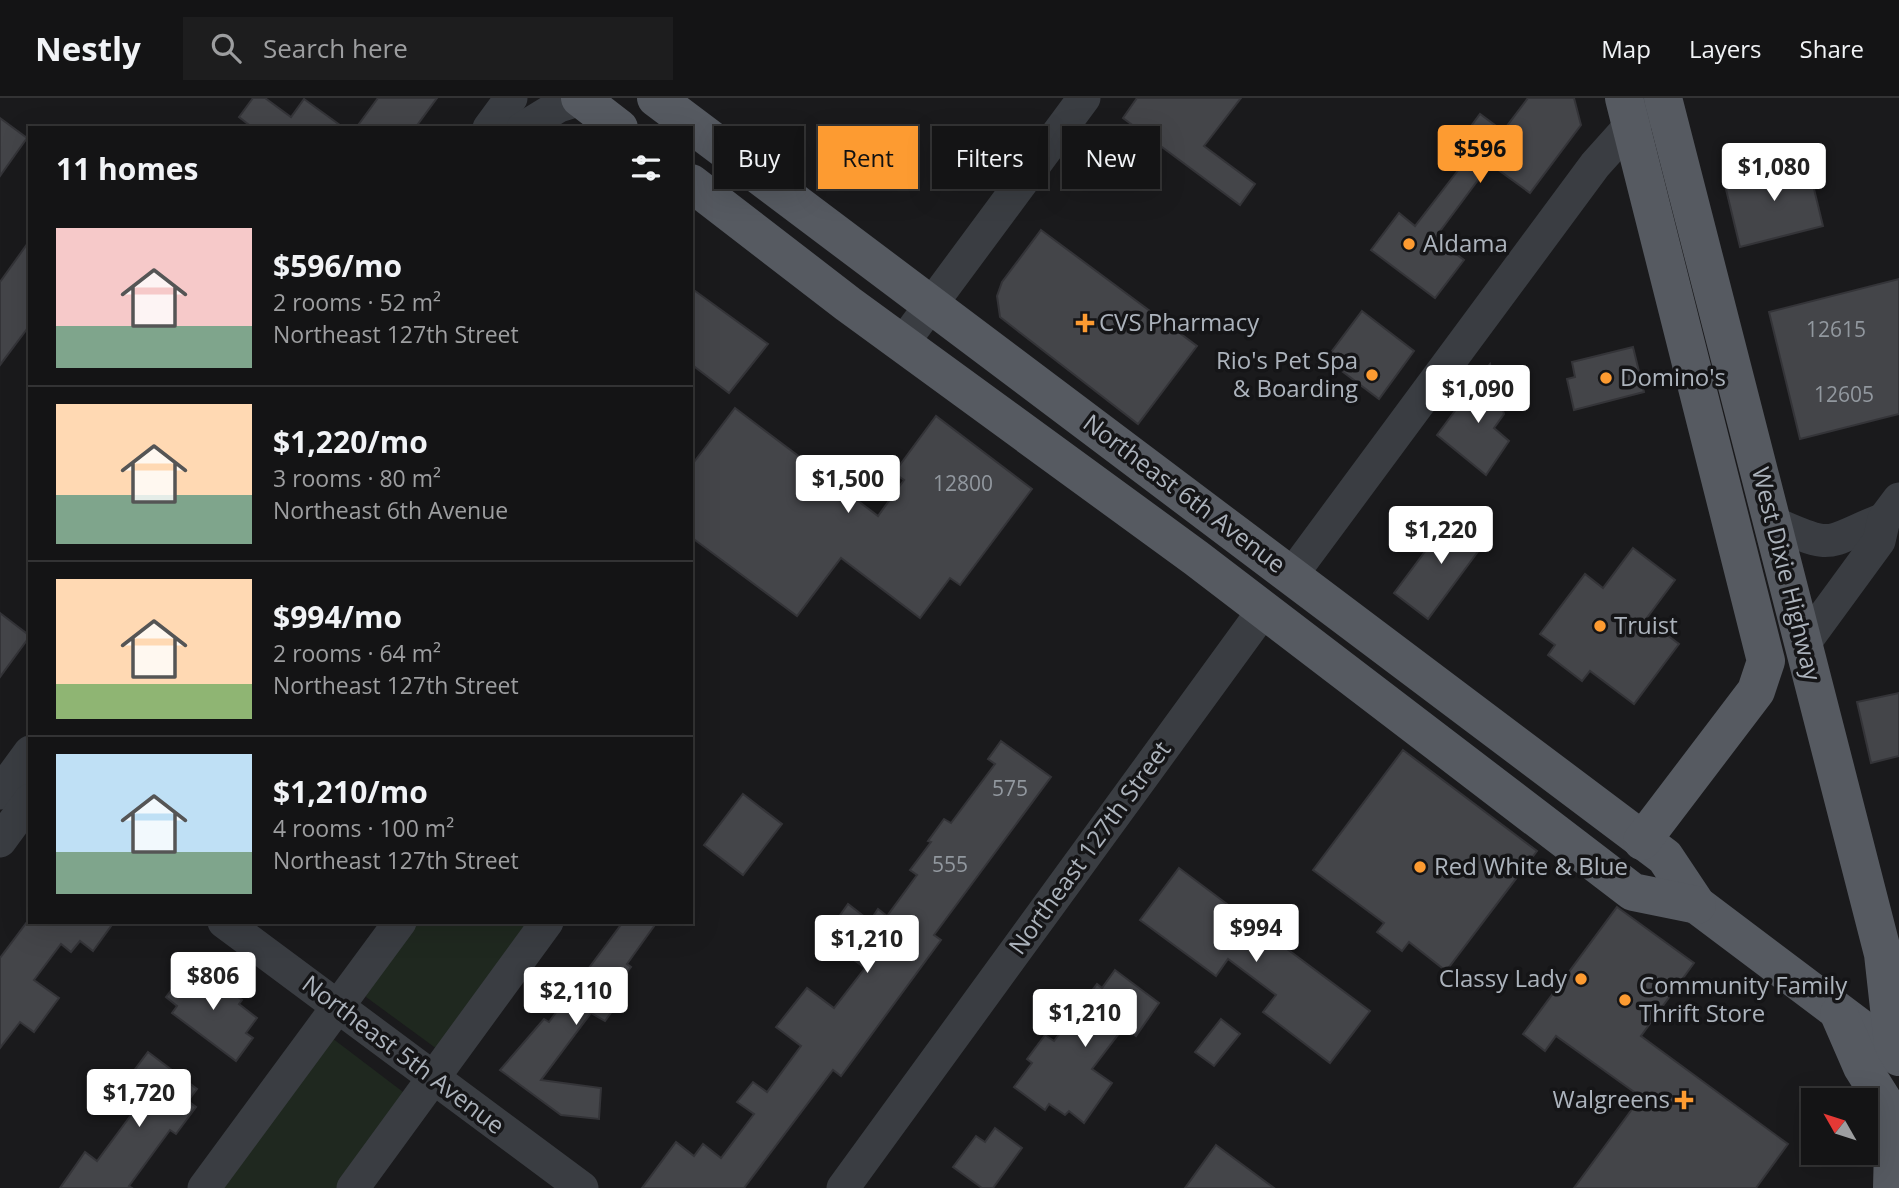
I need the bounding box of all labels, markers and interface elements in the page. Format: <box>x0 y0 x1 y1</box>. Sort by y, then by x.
search box <box>183 17 673 80</box>
text: Nestly <box>35 26 141 71</box>
icon: search <box>207 29 245 67</box>
text: Search here <box>263 30 408 66</box>
text: Map <box>1601 32 1651 65</box>
text: Layers <box>1689 32 1762 65</box>
text: Share <box>1800 32 1864 65</box>
chip: Buy <box>714 126 804 189</box>
chip: Rent <box>818 126 918 189</box>
chip: Filters <box>932 126 1048 189</box>
chip: New <box>1062 126 1160 189</box>
pin: $596 <box>1439 126 1521 185</box>
text: $596 <box>1454 132 1506 164</box>
pin: $1,080 <box>1717 144 1831 203</box>
text: 11 homes <box>56 148 199 189</box>
icon: filters <box>627 149 665 187</box>
text: $1,080 <box>1738 150 1810 182</box>
place label: Aldama <box>1423 226 1508 259</box>
marker: Aldama <box>1401 236 1417 252</box>
text: $596/mo <box>273 245 402 286</box>
icon: home <box>112 256 196 340</box>
text: 2 rooms · 52 m² <box>273 286 441 318</box>
place label: CVS Pharmacy <box>1099 305 1260 338</box>
marker: CVS Pharmacy <box>1077 315 1093 331</box>
house number: 12615 <box>1806 315 1866 343</box>
text: Northeast 127th Street <box>273 318 519 350</box>
place label: Rio's Pet Spa & Boarding <box>1216 343 1358 404</box>
place label: Domino's <box>1620 360 1726 393</box>
pin: $1,090 <box>1421 366 1535 425</box>
marker: Rio's Pet Spa & Boarding <box>1364 367 1380 383</box>
marker: Domino's <box>1598 370 1614 386</box>
text: $1,090 <box>1442 372 1514 404</box>
house number: 12605 <box>1814 380 1874 408</box>
street label: Northeast 6th Avenue <box>1077 406 1293 580</box>
text: $1,220/mo <box>273 421 428 462</box>
icon: home <box>112 432 196 516</box>
pin: $1,500 <box>791 456 905 515</box>
text: 3 rooms · 80 m² <box>273 462 441 494</box>
text: $1,500 <box>812 462 884 494</box>
street label: West Dixie Highway <box>1745 463 1830 685</box>
house number: 12800 <box>933 469 993 497</box>
text: Northeast 6th Avenue <box>273 494 508 526</box>
pin: $1,220 <box>1384 506 1498 566</box>
text: $1,220 <box>1405 513 1477 545</box>
text: $994/mo <box>273 596 402 637</box>
icon: home <box>112 607 196 691</box>
place label: Truist <box>1614 608 1678 641</box>
marker: Truist <box>1592 618 1608 634</box>
text: 2 rooms · 64 m² <box>273 637 441 669</box>
text: Northeast 127th Street <box>273 669 519 701</box>
street label: Northeast 127th Street <box>1000 734 1177 961</box>
text: $1,210/mo <box>273 771 428 812</box>
house number: 575 <box>992 774 1028 802</box>
icon: home <box>112 782 196 866</box>
text: 4 rooms · 100 m² <box>273 812 454 844</box>
text: Northeast 127th Street <box>273 844 519 876</box>
place label: Red White & Blue <box>1434 849 1628 882</box>
house number: 555 <box>932 850 968 878</box>
marker: Red White & Blue <box>1412 859 1428 875</box>
pin: $994 <box>1215 904 1297 964</box>
text: $994 <box>1230 911 1282 943</box>
pin: $1,210 <box>810 916 924 975</box>
text: $1,210 <box>831 922 903 954</box>
pin: $806 <box>172 953 254 1012</box>
text: $806 <box>187 959 239 991</box>
place label: Classy Lady <box>1439 961 1568 994</box>
street label: Northeast 5th Avenue <box>296 967 512 1141</box>
pin: $2,110 <box>519 968 633 1027</box>
place label: Community Family Thrift Store <box>1639 968 1848 1029</box>
marker: Classy Lady <box>1573 971 1589 987</box>
text: $2,110 <box>540 974 612 1006</box>
pin: $1,210 <box>1028 990 1142 1049</box>
marker: Community Family Thrift Store <box>1617 992 1633 1008</box>
text: $1,210 <box>1049 996 1121 1028</box>
pin: $1,720 <box>82 1070 196 1129</box>
text: $1,720 <box>103 1076 175 1108</box>
place label: Walgreens <box>1552 1082 1670 1115</box>
north arrow <box>1801 1088 1878 1166</box>
map controls <box>1801 1088 1878 1165</box>
marker: Walgreens <box>1676 1092 1692 1108</box>

